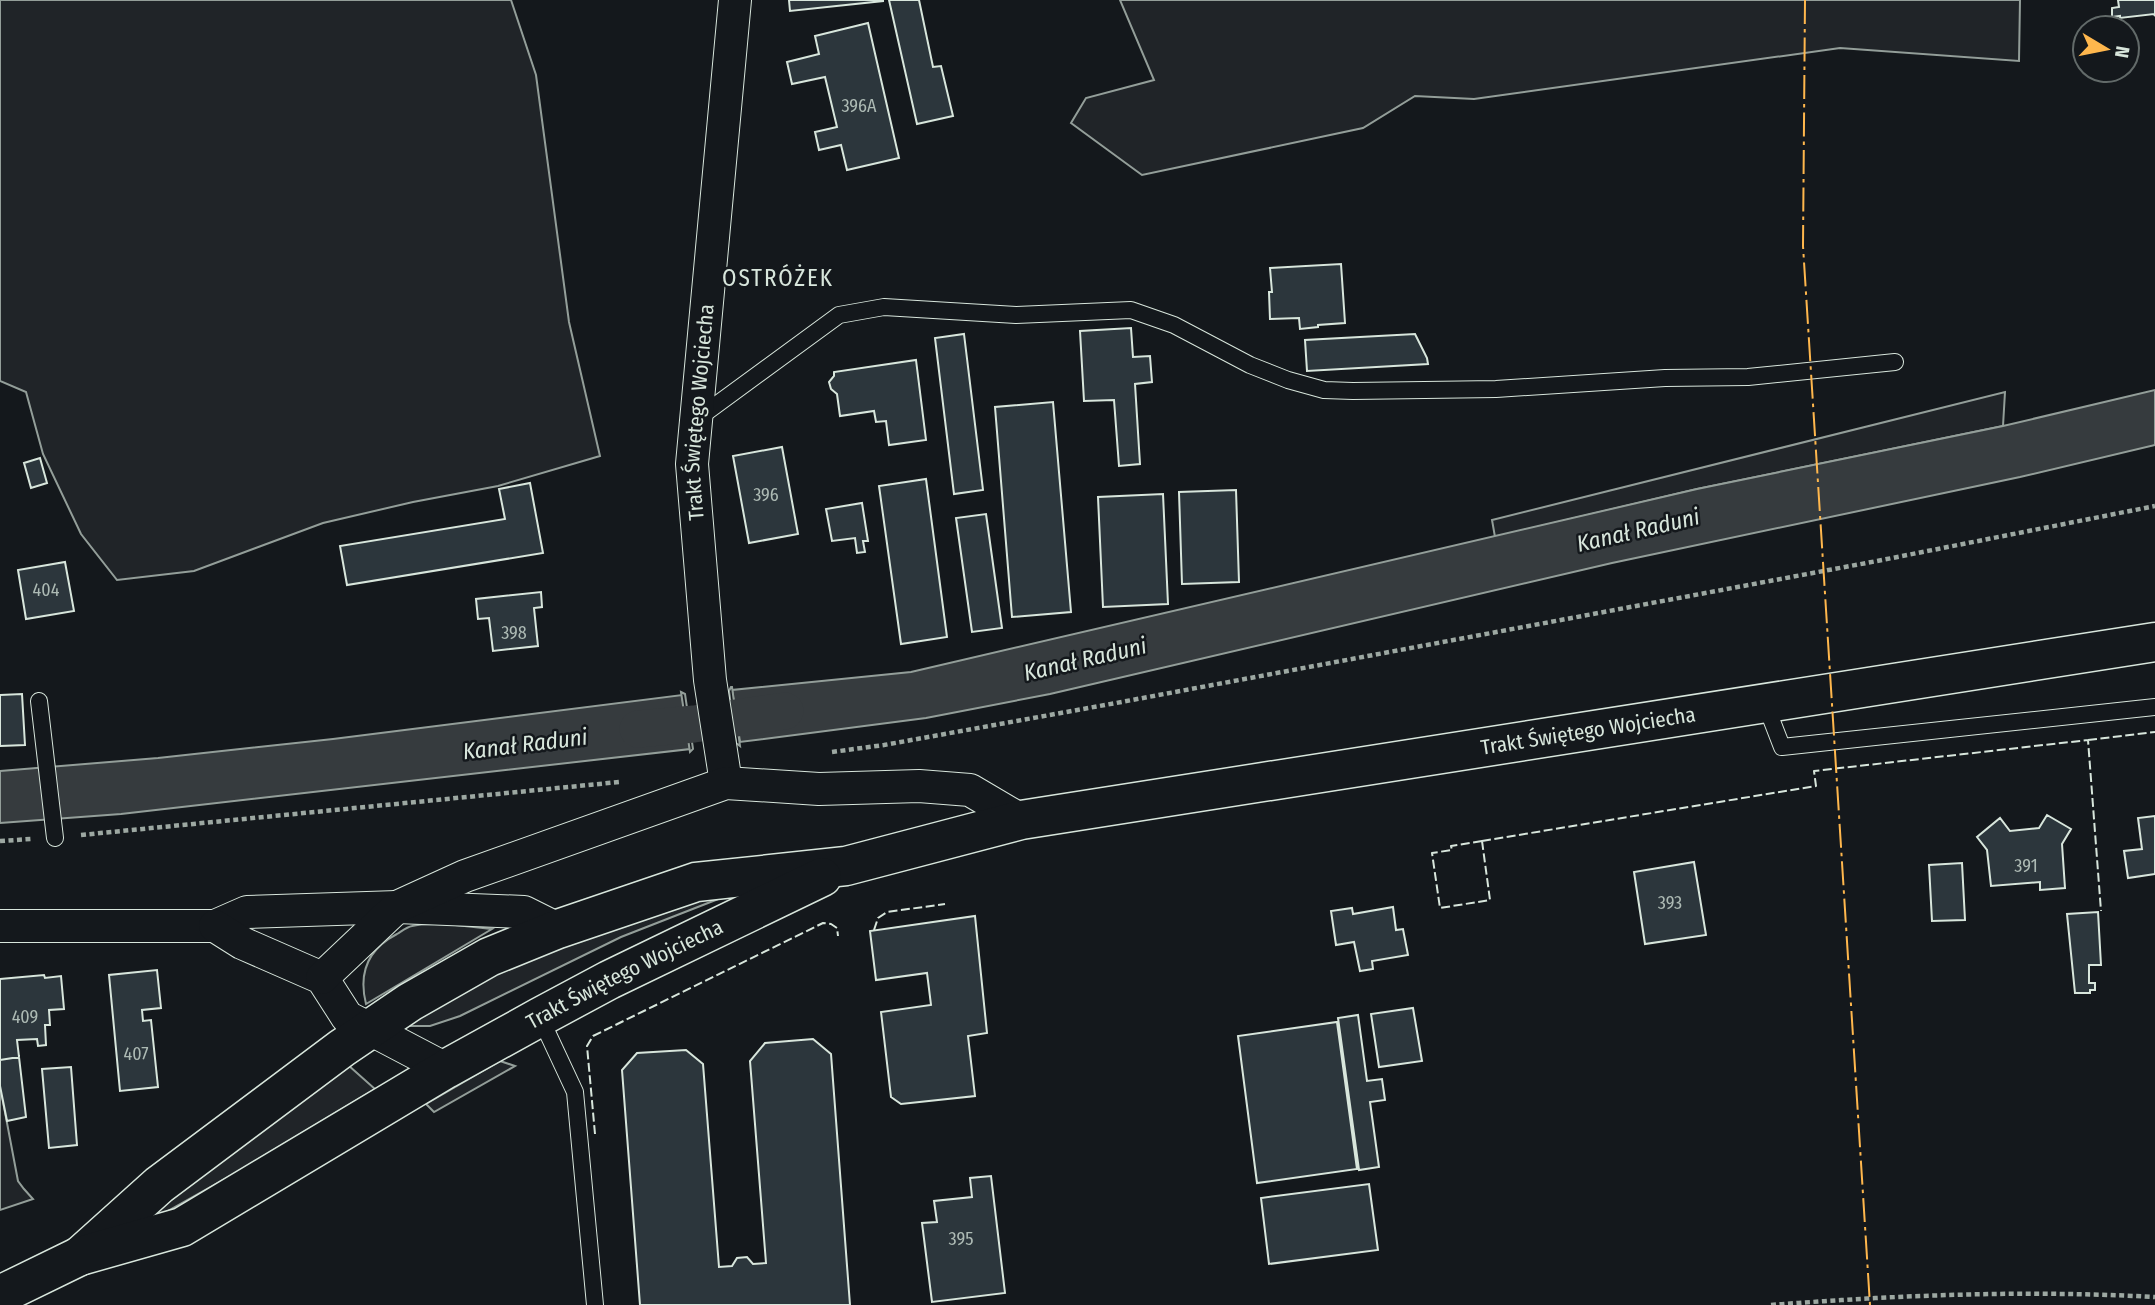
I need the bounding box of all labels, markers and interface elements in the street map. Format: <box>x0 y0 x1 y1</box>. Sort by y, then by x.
north arrow <box>2071 14 2141 84</box>
text: N <box>2110 44 2135 59</box>
house number: 396A <box>841 95 877 117</box>
district label: OSTRÓŻEK <box>722 264 834 292</box>
street label: Trakt Świętego Wojciecha <box>679 303 720 521</box>
house number: 396 <box>753 484 779 506</box>
water label: Kanał Raduni <box>1574 502 1702 558</box>
house number: 404 <box>33 579 60 601</box>
house number: 398 <box>501 622 527 644</box>
water label: Kanał Raduni <box>1021 631 1149 687</box>
street label: Trakt Świętego Wojciecha <box>1479 701 1697 761</box>
water label: Kanał Raduni <box>461 722 589 766</box>
house number: 391 <box>2014 855 2038 877</box>
house number: 393 <box>1658 892 1682 914</box>
street label: Trakt Świętego Wojciecha <box>522 914 727 1035</box>
house number: 409 <box>12 1006 38 1028</box>
house number: 407 <box>123 1043 149 1065</box>
house number: 395 <box>949 1228 973 1250</box>

